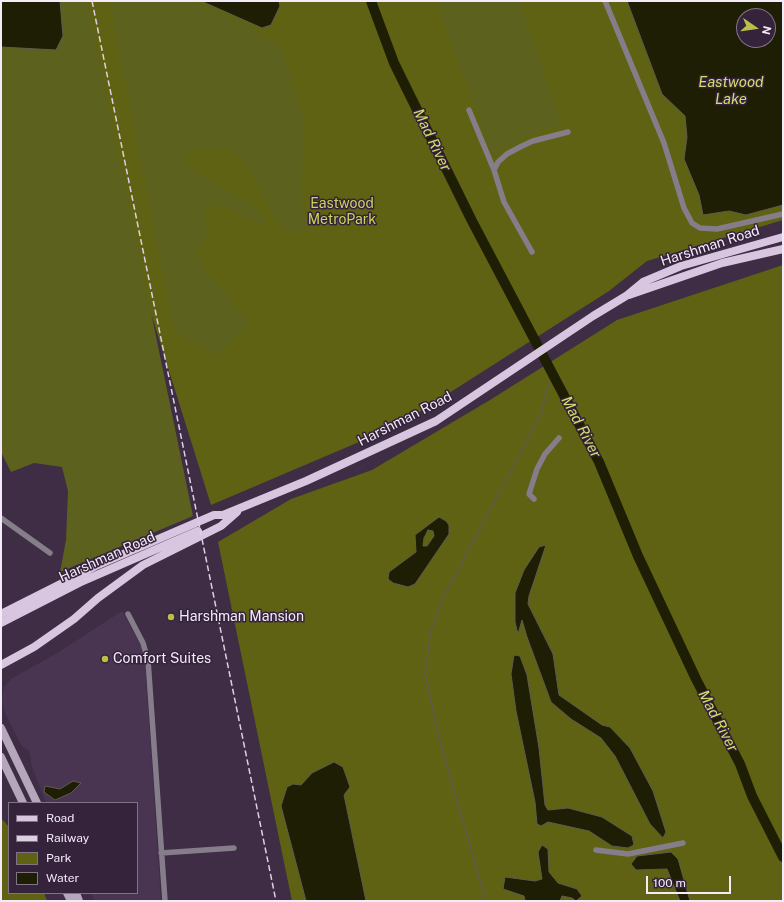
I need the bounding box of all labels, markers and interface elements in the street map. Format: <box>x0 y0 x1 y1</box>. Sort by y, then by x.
north arrow <box>736 8 776 48</box>
text: N <box>760 25 774 36</box>
water label: Eastwood Lake <box>698 73 764 108</box>
water label: Mad River <box>409 106 455 174</box>
park label: Eastwood MetroPark <box>308 196 376 228</box>
street label: Harshman Road <box>658 222 762 270</box>
street label: Harshman Road <box>355 388 455 450</box>
water label: Mad River <box>557 393 605 461</box>
street label: Harshman Road <box>56 528 158 586</box>
place label: Harshman Mansion <box>179 609 304 625</box>
marker: Harshman Mansion <box>166 612 176 622</box>
place label: Comfort Suites <box>113 651 211 667</box>
marker: Comfort Suites <box>100 654 110 664</box>
water label: Mad River <box>694 687 742 755</box>
legend <box>8 802 138 894</box>
text: Road <box>46 811 74 825</box>
text: Railway <box>46 831 89 845</box>
text: Park <box>46 851 72 865</box>
scale bar <box>648 868 733 894</box>
text: Water <box>46 871 79 885</box>
text: 100 m <box>653 876 686 890</box>

